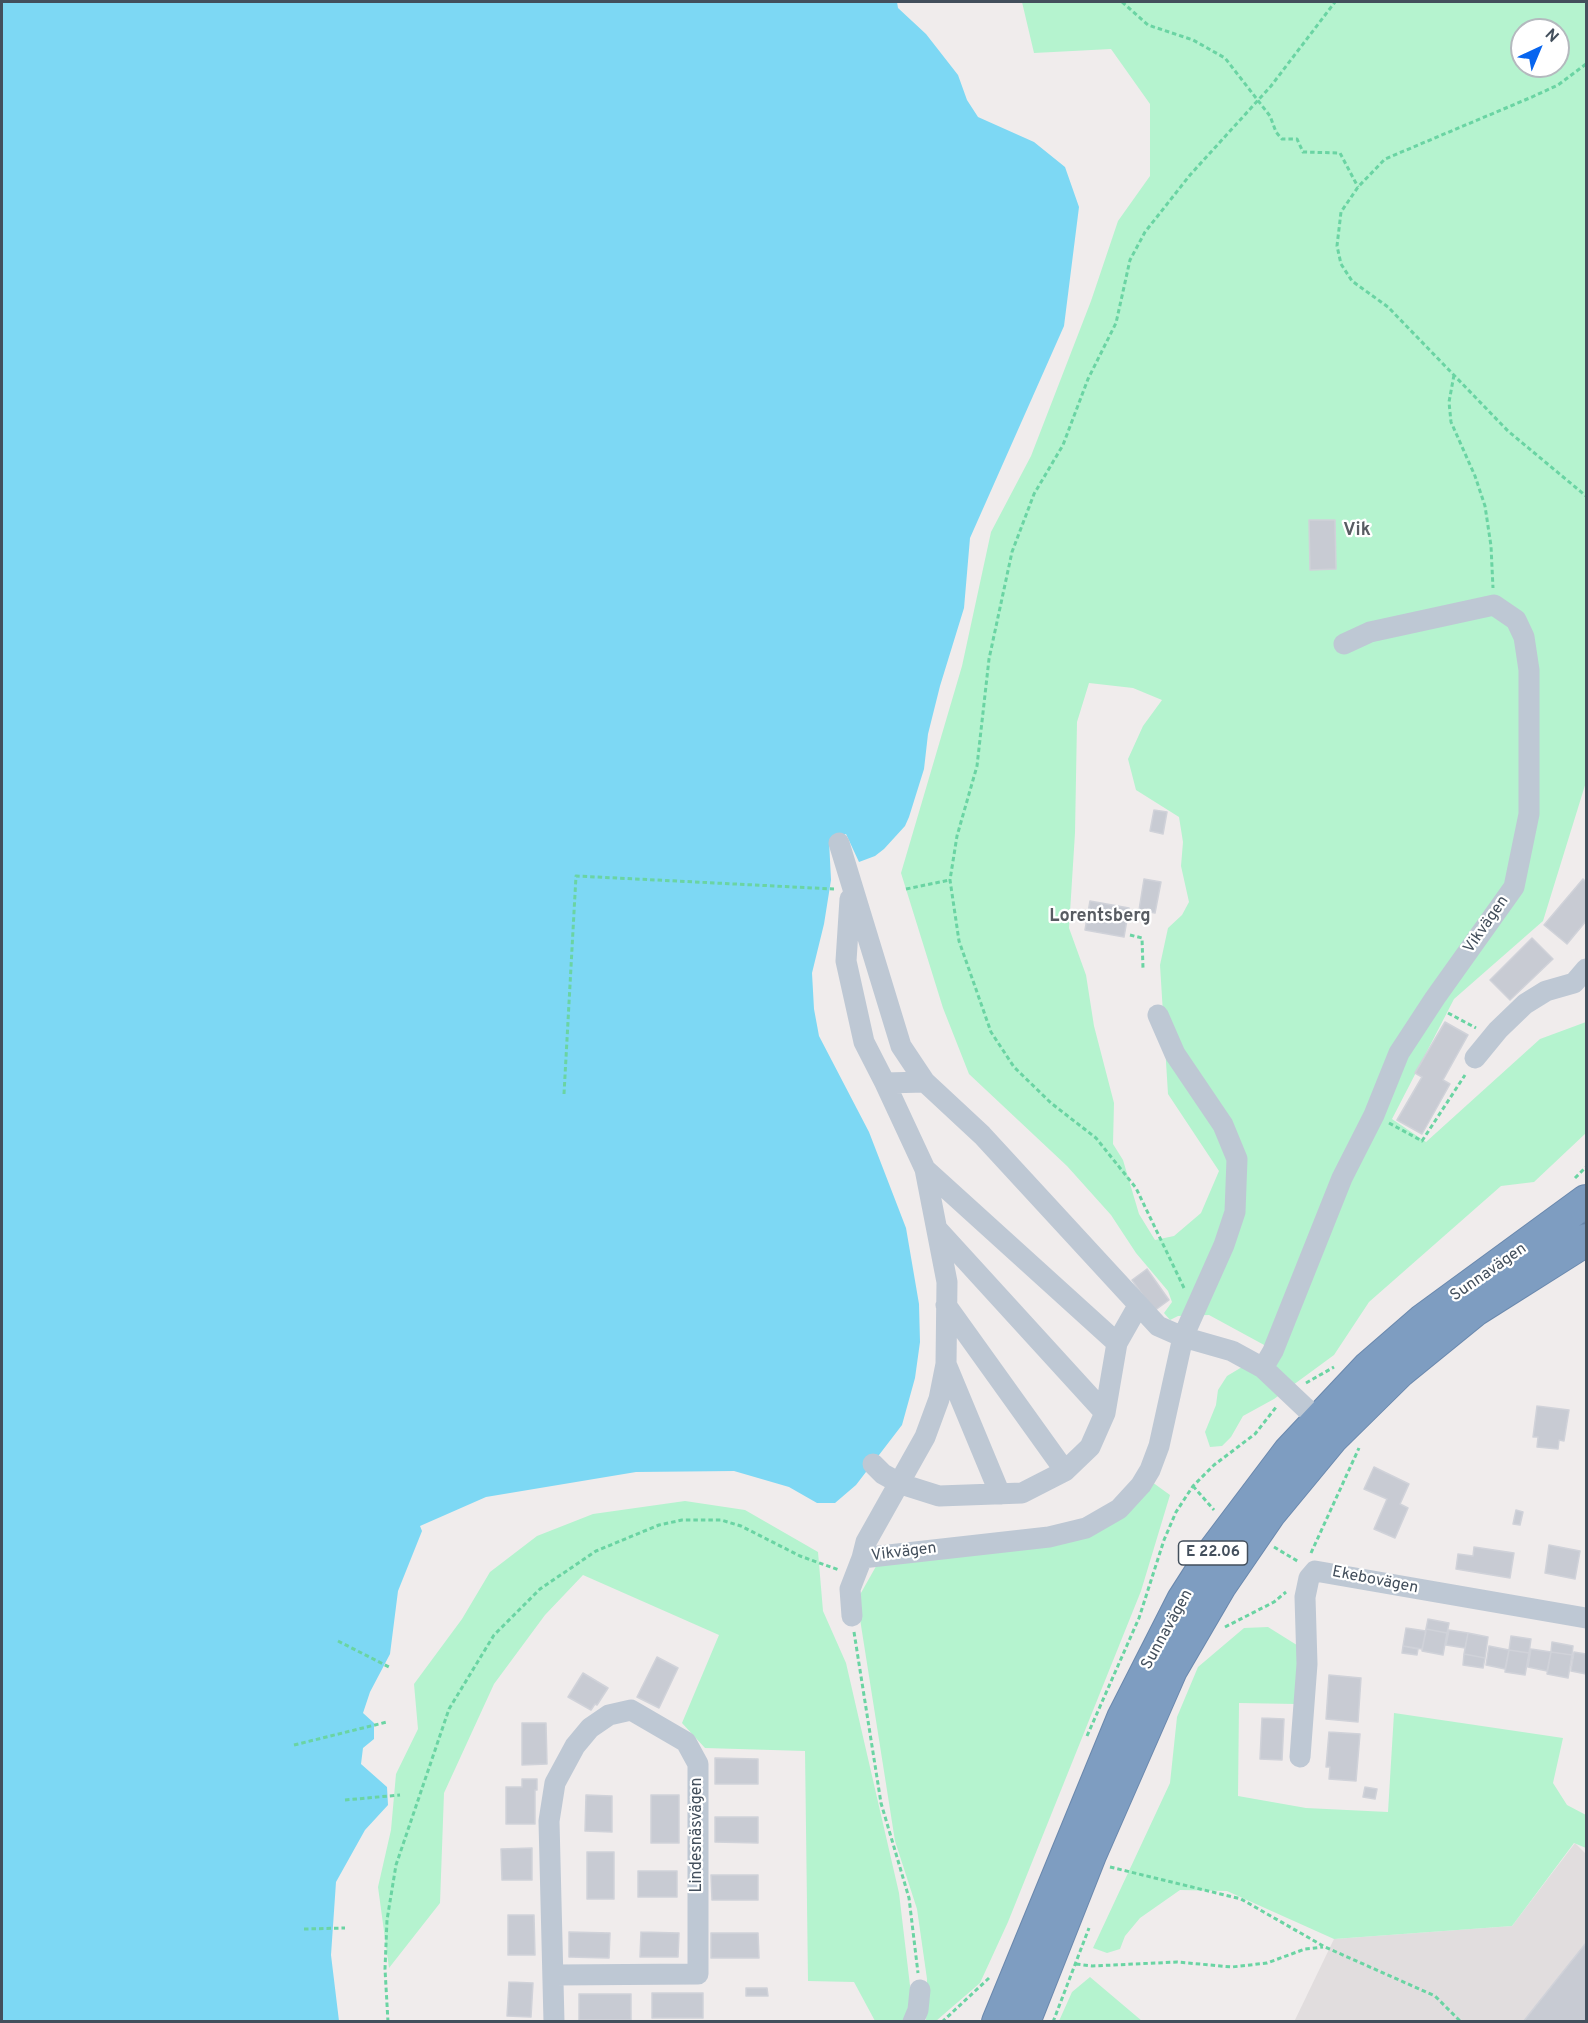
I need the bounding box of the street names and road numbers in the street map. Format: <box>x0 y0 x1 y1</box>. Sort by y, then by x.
street label: Vikvägen <box>1460 893 1514 957</box>
street label: Sunnavägen <box>1447 1240 1531 1306</box>
street label: Vikvägen <box>870 1539 938 1567</box>
road number: E 22.06 <box>1178 1541 1248 1565</box>
street label: Ekebovägen <box>1330 1563 1420 1599</box>
street label: Sunnavägen <box>1138 1587 1198 1673</box>
street label: Lindesnäsvägen <box>688 1778 708 1892</box>

